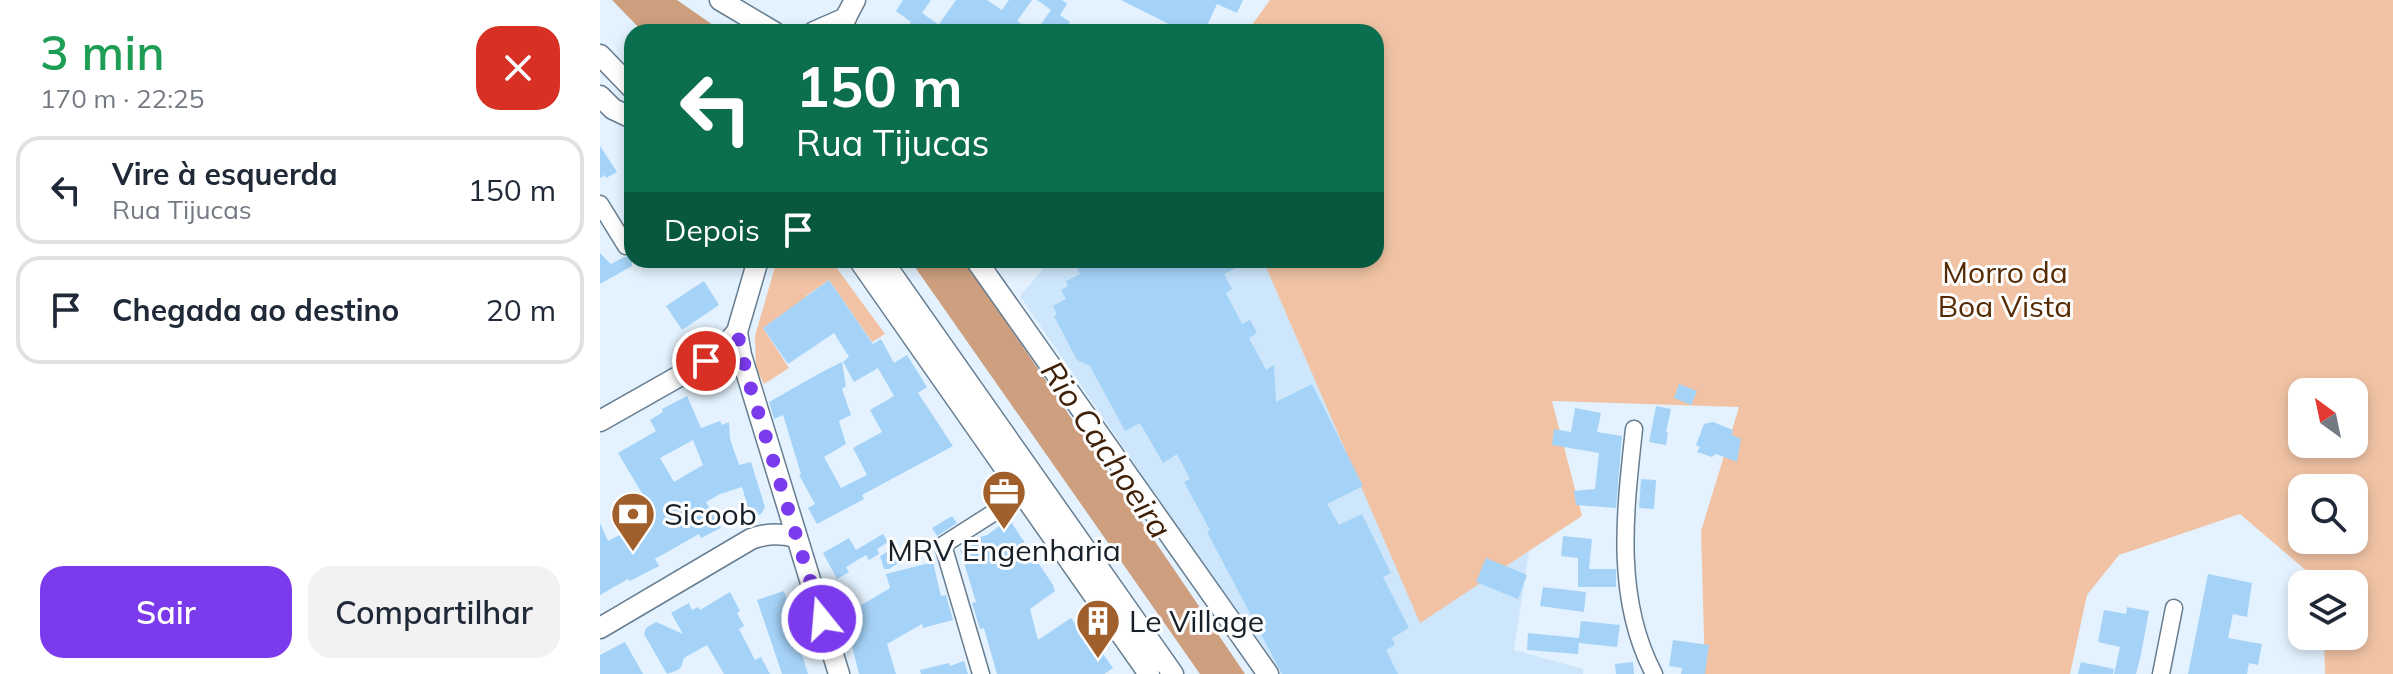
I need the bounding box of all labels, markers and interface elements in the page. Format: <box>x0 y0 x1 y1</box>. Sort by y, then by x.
text: 3 min <box>40 22 165 82</box>
button: close <box>476 26 560 110</box>
text: 150 m <box>796 51 963 121</box>
icon: left <box>664 56 768 160</box>
text: 170 m · 22:25 <box>40 82 204 115</box>
text: Rua Tijucas <box>796 120 989 165</box>
text: Vire à esquerda <box>112 155 338 193</box>
icon: left <box>44 168 88 212</box>
text: 150 m <box>468 171 556 209</box>
text: Rua Tijucas <box>112 193 252 226</box>
icon: arrive <box>776 208 820 252</box>
text: Depois <box>664 211 760 249</box>
park label: Morro da Boa Vista <box>1938 253 2072 325</box>
icon: arrive <box>44 288 88 332</box>
text: Chegada ao destino <box>112 291 399 329</box>
text: 20 m <box>486 291 556 329</box>
pin <box>672 327 740 395</box>
icon: arrive <box>684 339 728 383</box>
water label: Rio Cachoeira <box>1033 353 1181 545</box>
north arrow <box>2288 378 2368 458</box>
map controls <box>2288 378 2368 650</box>
office icon: MRV Engenharia <box>980 468 1028 531</box>
button: search <box>2288 474 2368 554</box>
bank icon: Sicoob <box>609 490 657 553</box>
place label: Sicoob <box>664 495 757 533</box>
place label: MRV Engenharia <box>887 531 1121 569</box>
button: Sair <box>40 566 292 658</box>
button: Compartilhar <box>308 566 560 658</box>
button: layers <box>2288 570 2368 650</box>
position arrow <box>780 577 864 661</box>
building icon: Le Village <box>1074 597 1122 660</box>
place label: Le Village <box>1129 602 1264 640</box>

